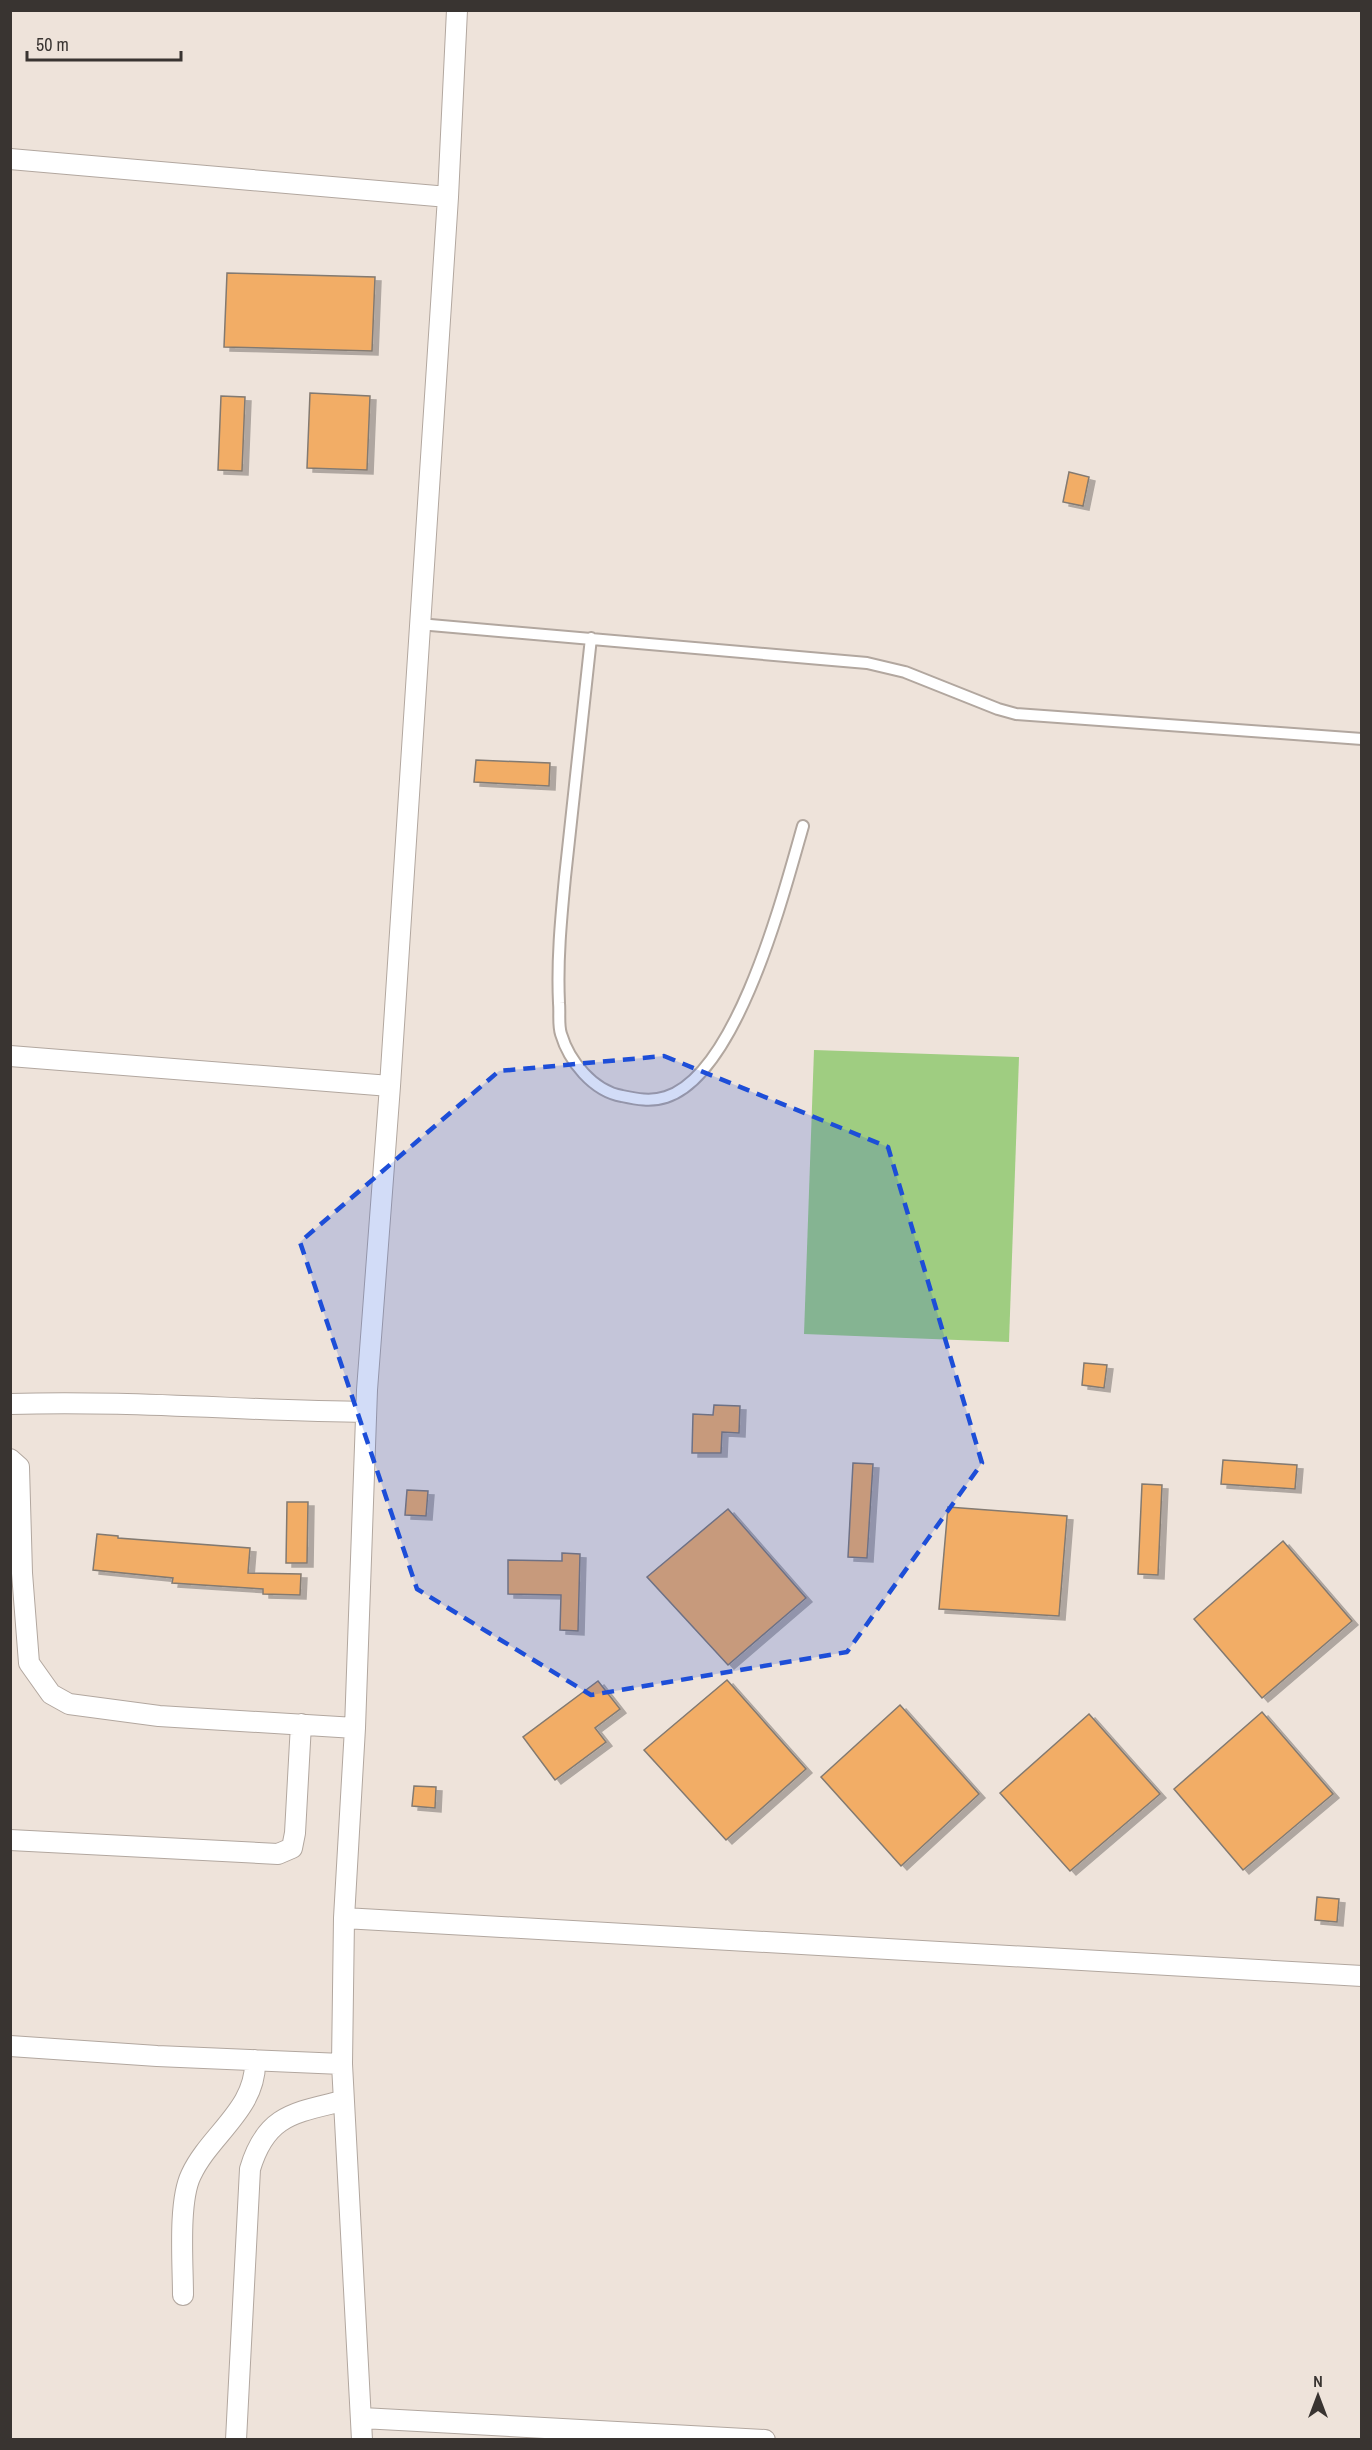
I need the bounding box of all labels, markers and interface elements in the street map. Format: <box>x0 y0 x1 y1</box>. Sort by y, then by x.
scale bar <box>27 24 182 62</box>
text: 50 m <box>36 32 69 57</box>
north arrow <box>1288 2366 1348 2426</box>
text: N <box>1313 2370 1323 2392</box>

